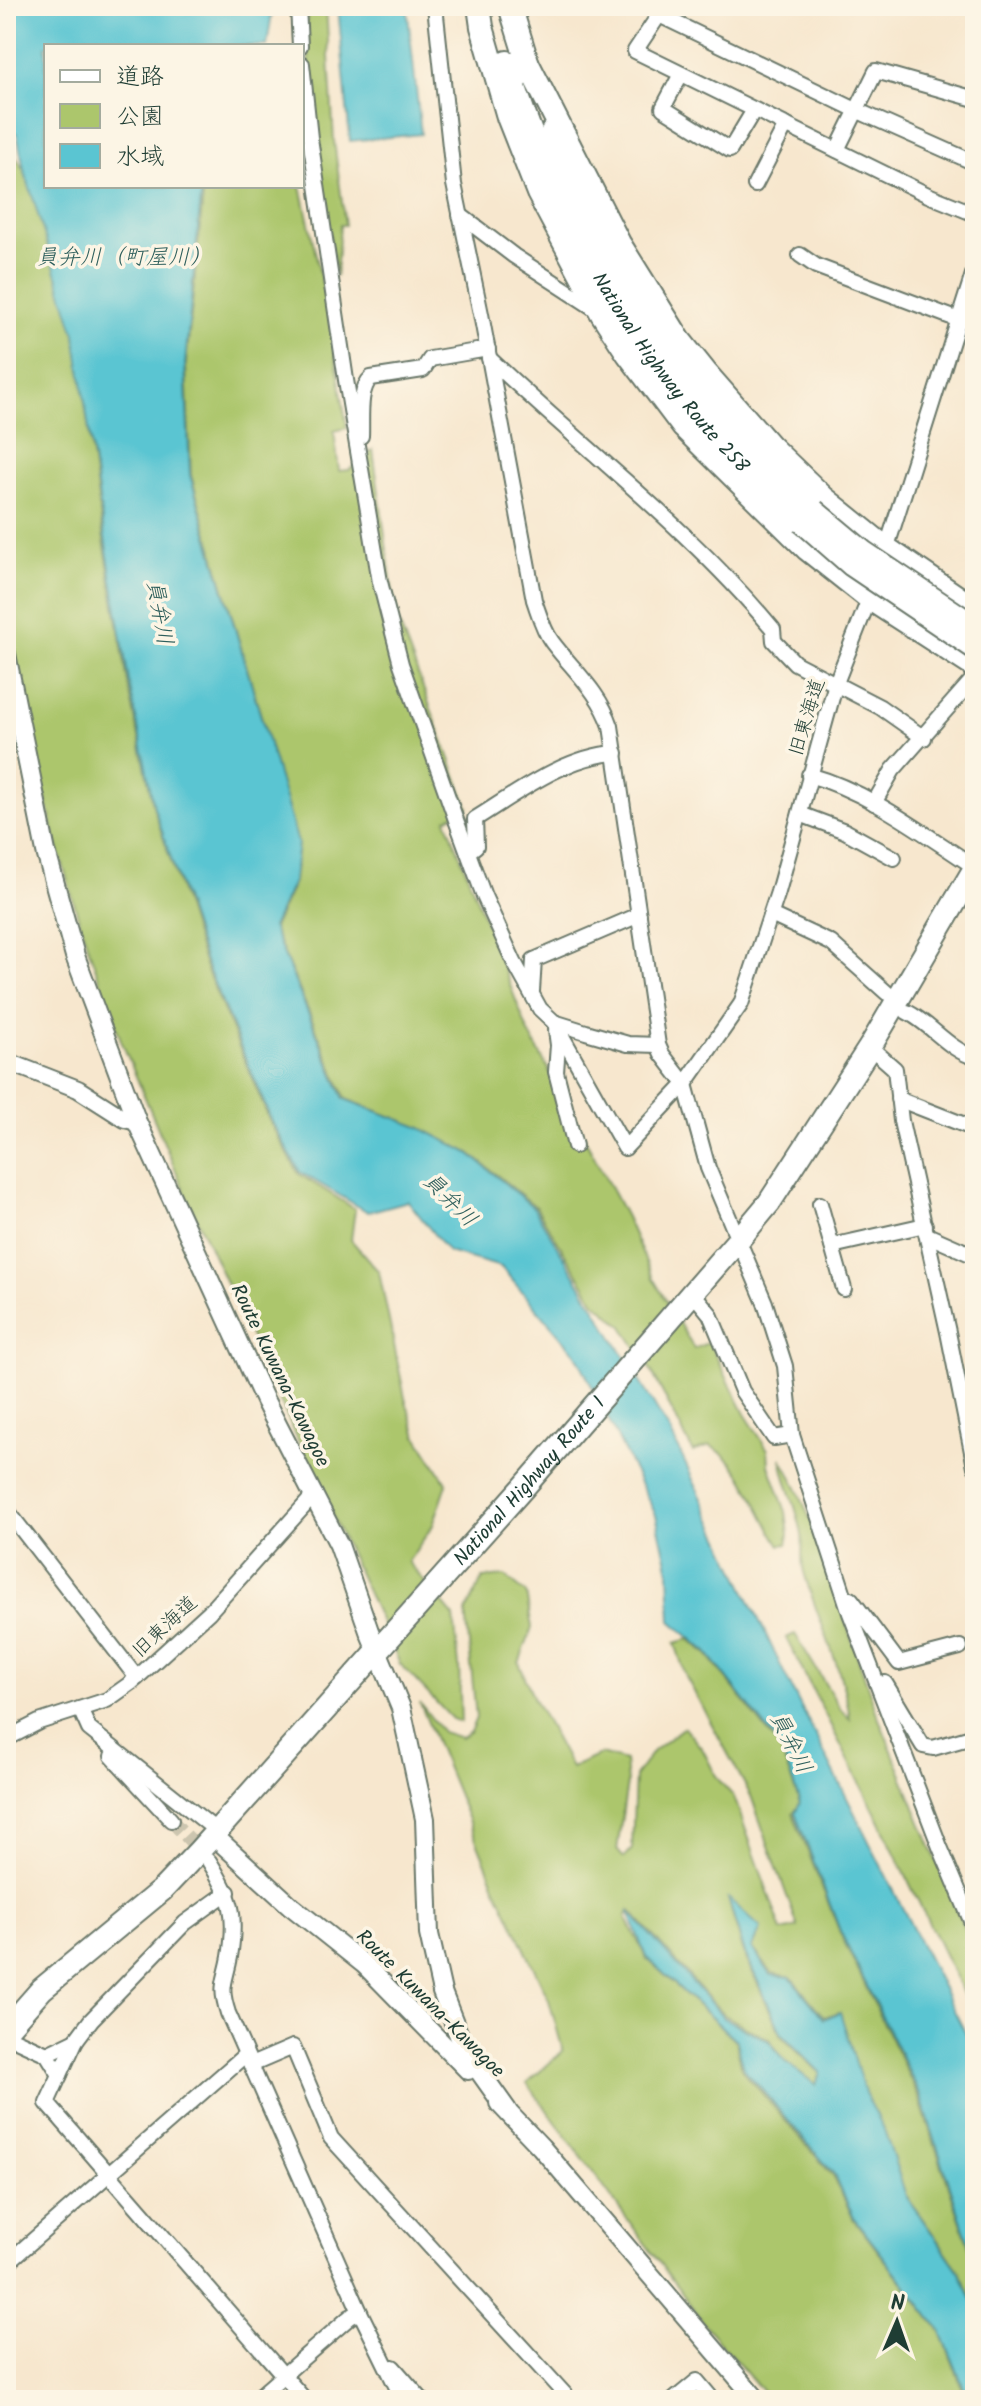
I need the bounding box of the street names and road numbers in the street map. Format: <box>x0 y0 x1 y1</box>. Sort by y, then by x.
street label: National Highway Route 258 <box>582 267 757 482</box>
street label: 旧東海道 <box>781 675 835 761</box>
street label: Route Kuwana-Kawagoe <box>221 1279 337 1473</box>
street label: National Highway Route 1 <box>446 1389 614 1574</box>
street label: 旧東海道 <box>125 1588 206 1666</box>
street label: Route Kuwana-Kawagoe <box>347 1922 512 2087</box>

